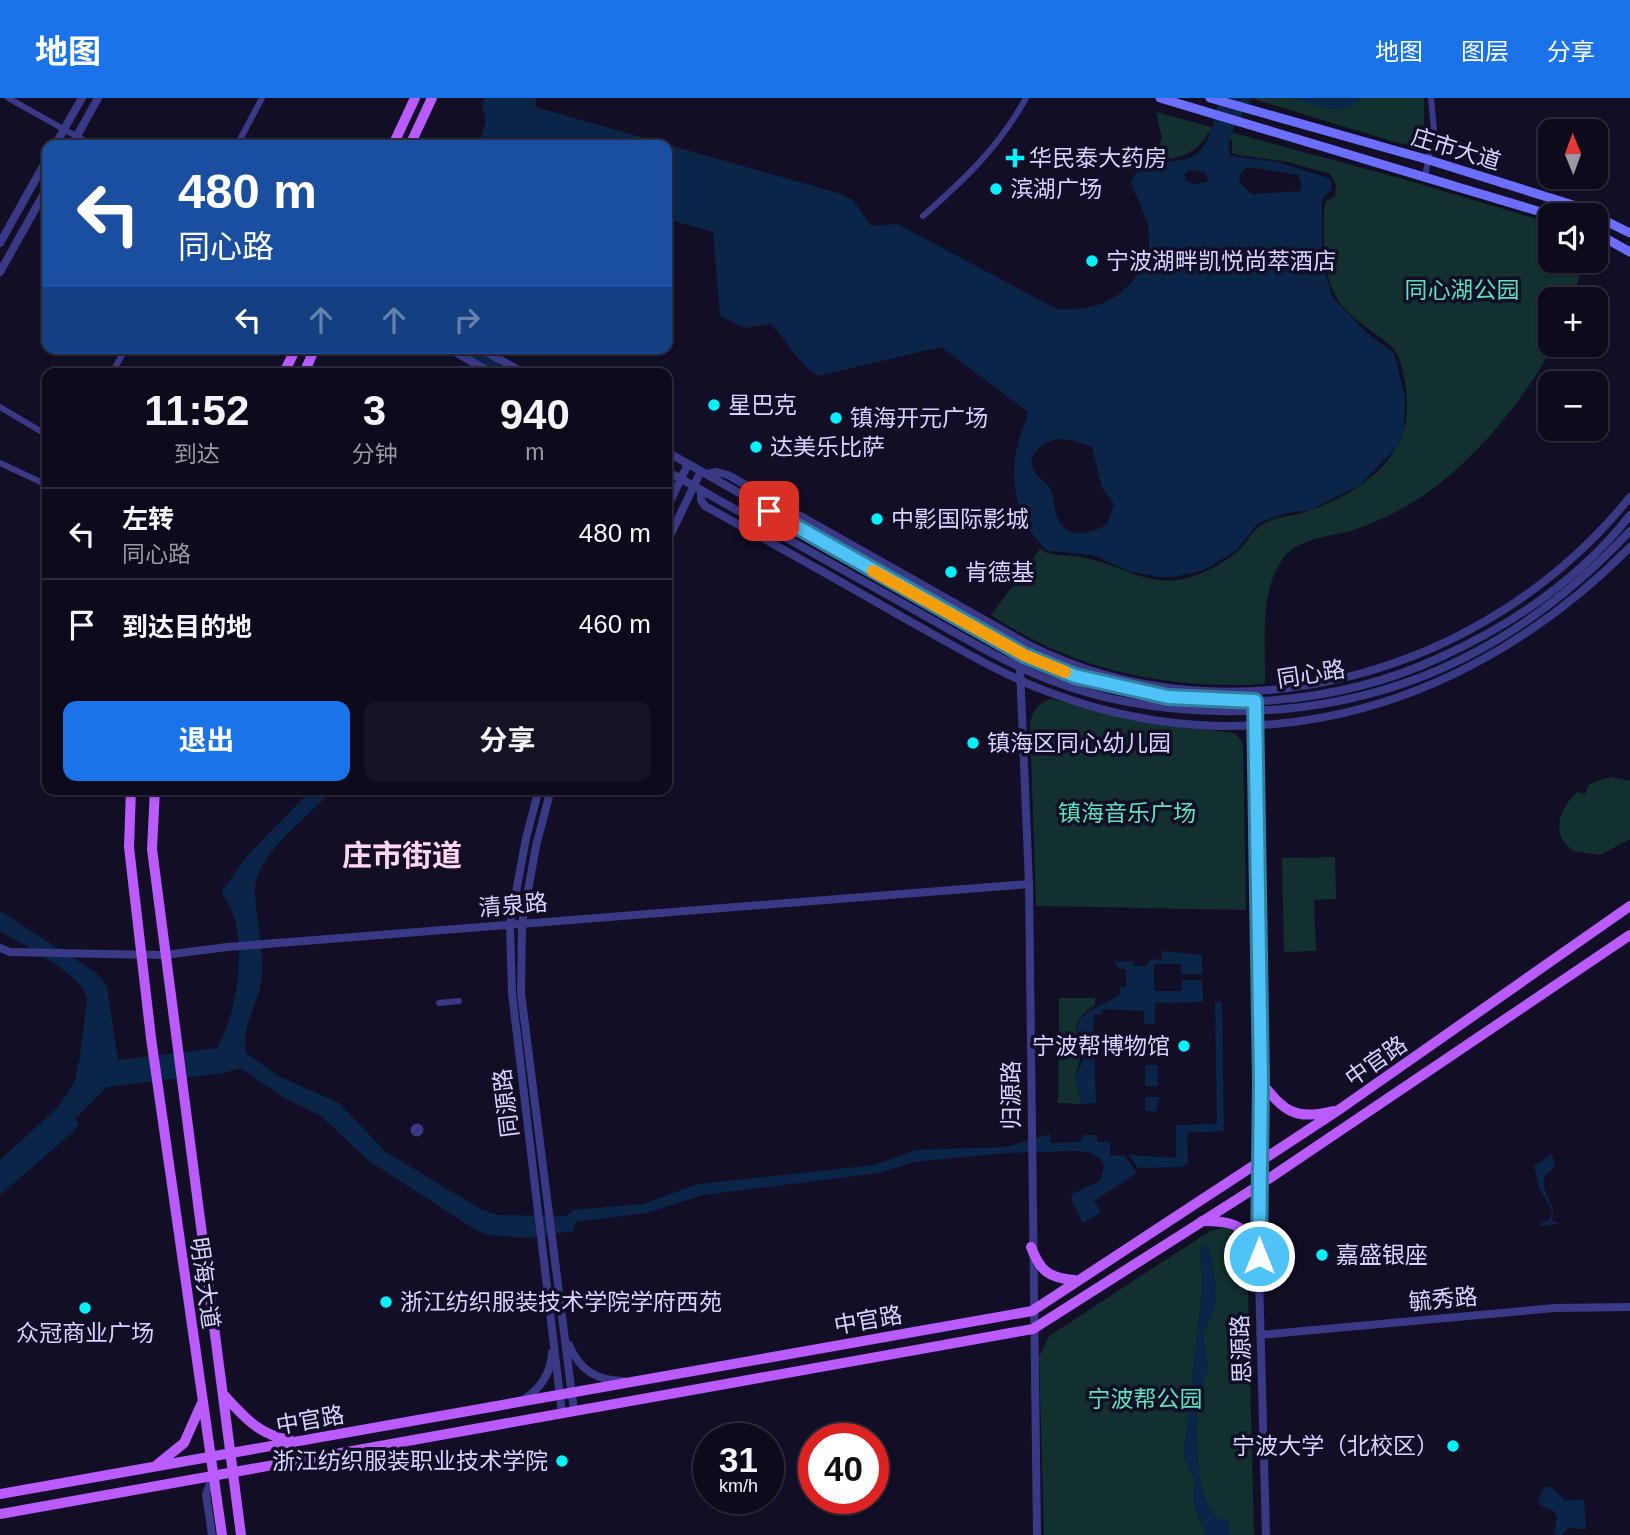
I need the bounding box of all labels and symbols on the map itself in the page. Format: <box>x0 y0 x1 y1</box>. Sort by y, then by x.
north arrow <box>1538 119 1608 189</box>
street label: 庄市大道 <box>1408 123 1504 175</box>
place label: 华民泰大药房 <box>1029 145 1167 171</box>
marker: 华民泰大药房 <box>1007 150 1023 166</box>
place label: 滨湖广场 <box>1010 176 1102 202</box>
marker: 滨湖广场 <box>988 181 1004 197</box>
place label: 宁波湖畔凯悦尚萃酒店 <box>1106 248 1336 274</box>
marker: 宁波湖畔凯悦尚萃酒店 <box>1084 253 1100 269</box>
park label: 同心湖公园 <box>1405 277 1520 303</box>
place label: 星巴克 <box>728 392 797 418</box>
marker: 星巴克 <box>706 397 722 413</box>
place label: 镇海开元广场 <box>850 405 988 431</box>
marker: 镇海开元广场 <box>828 410 844 426</box>
place label: 达美乐比萨 <box>770 434 885 460</box>
marker: 达美乐比萨 <box>748 439 764 455</box>
pin <box>739 481 799 541</box>
place label: 中影国际影城 <box>891 506 1029 532</box>
marker: 中影国际影城 <box>869 511 885 527</box>
place label: 肯德基 <box>965 559 1034 585</box>
marker: 肯德基 <box>943 564 959 580</box>
street label: 同心路 <box>1275 656 1347 692</box>
place label: 镇海区同心幼儿园 <box>987 730 1171 756</box>
marker: 镇海区同心幼儿园 <box>965 735 981 751</box>
park label: 镇海音乐广场 <box>1058 800 1196 826</box>
district label: 庄市街道 <box>342 839 462 872</box>
street label: 清泉路 <box>477 889 549 921</box>
street label: 中官路 <box>1340 1031 1412 1091</box>
place label: 宁波帮博物馆 <box>1032 1033 1170 1059</box>
marker: 宁波帮博物馆 <box>1176 1038 1192 1054</box>
street label: 归源路 <box>998 1061 1024 1130</box>
street label: 同源路 <box>489 1067 523 1139</box>
position arrow <box>1222 1219 1296 1293</box>
street label: 明海大道 <box>186 1236 224 1330</box>
place label: 嘉盛银座 <box>1336 1242 1428 1268</box>
marker: 嘉盛银座 <box>1314 1247 1330 1263</box>
street label: 毓秀路 <box>1407 1283 1479 1315</box>
place label: 浙江纺织服装技术学院学府西苑 <box>400 1289 722 1315</box>
marker: 浙江纺织服装技术学院学府西苑 <box>378 1294 394 1310</box>
marker: 众冠商业广场 <box>77 1300 93 1316</box>
street label: 中官路 <box>832 1301 904 1339</box>
street label: 思源路 <box>1227 1314 1255 1384</box>
place label: 众冠商业广场 <box>16 1320 154 1346</box>
park label: 宁波帮公园 <box>1088 1386 1203 1412</box>
street label: 中官路 <box>274 1401 346 1439</box>
speed limit sign: 40 <box>798 1423 889 1514</box>
place label: 宁波大学（北校区） <box>1232 1433 1439 1459</box>
marker: 宁波大学（北校区） <box>1445 1438 1461 1454</box>
place label: 浙江纺织服装职业技术学院 <box>272 1448 548 1474</box>
marker: 浙江纺织服装职业技术学院 <box>554 1453 570 1469</box>

